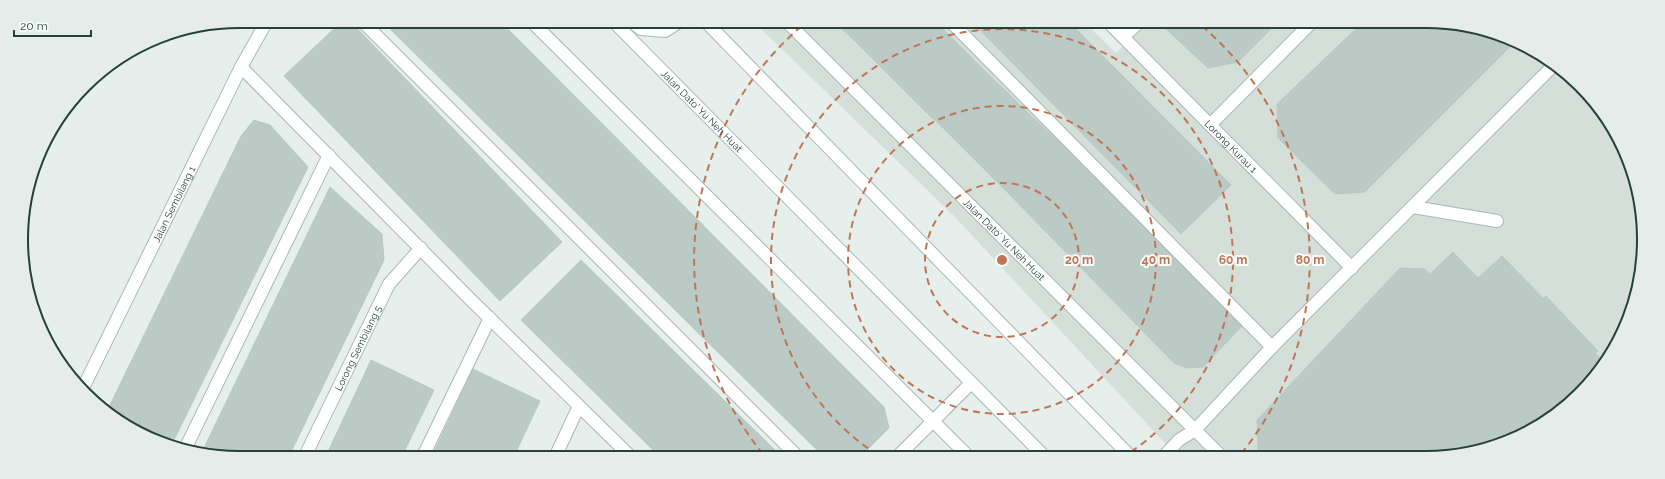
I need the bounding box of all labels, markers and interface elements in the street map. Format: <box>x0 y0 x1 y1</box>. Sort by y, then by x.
scale bar <box>14 12 91 38</box>
text: 20 m <box>20 19 48 33</box>
street label: Jalan Dato' Yu Neh Huat <box>659 68 745 155</box>
street label: Lorong Kurau 1 <box>1202 118 1260 176</box>
street label: Jalan Sembilang 1 <box>151 164 198 244</box>
street label: Jalan Dato' Yu Neh Huat <box>961 197 1048 283</box>
centre of rings <box>995 253 1009 267</box>
text: 20 m <box>1065 253 1093 267</box>
text: 40 m <box>1142 253 1170 267</box>
text: 60 m <box>1219 253 1247 267</box>
text: 80 m <box>1296 253 1324 267</box>
street label: Lorong Sembilang 5 <box>333 303 384 393</box>

